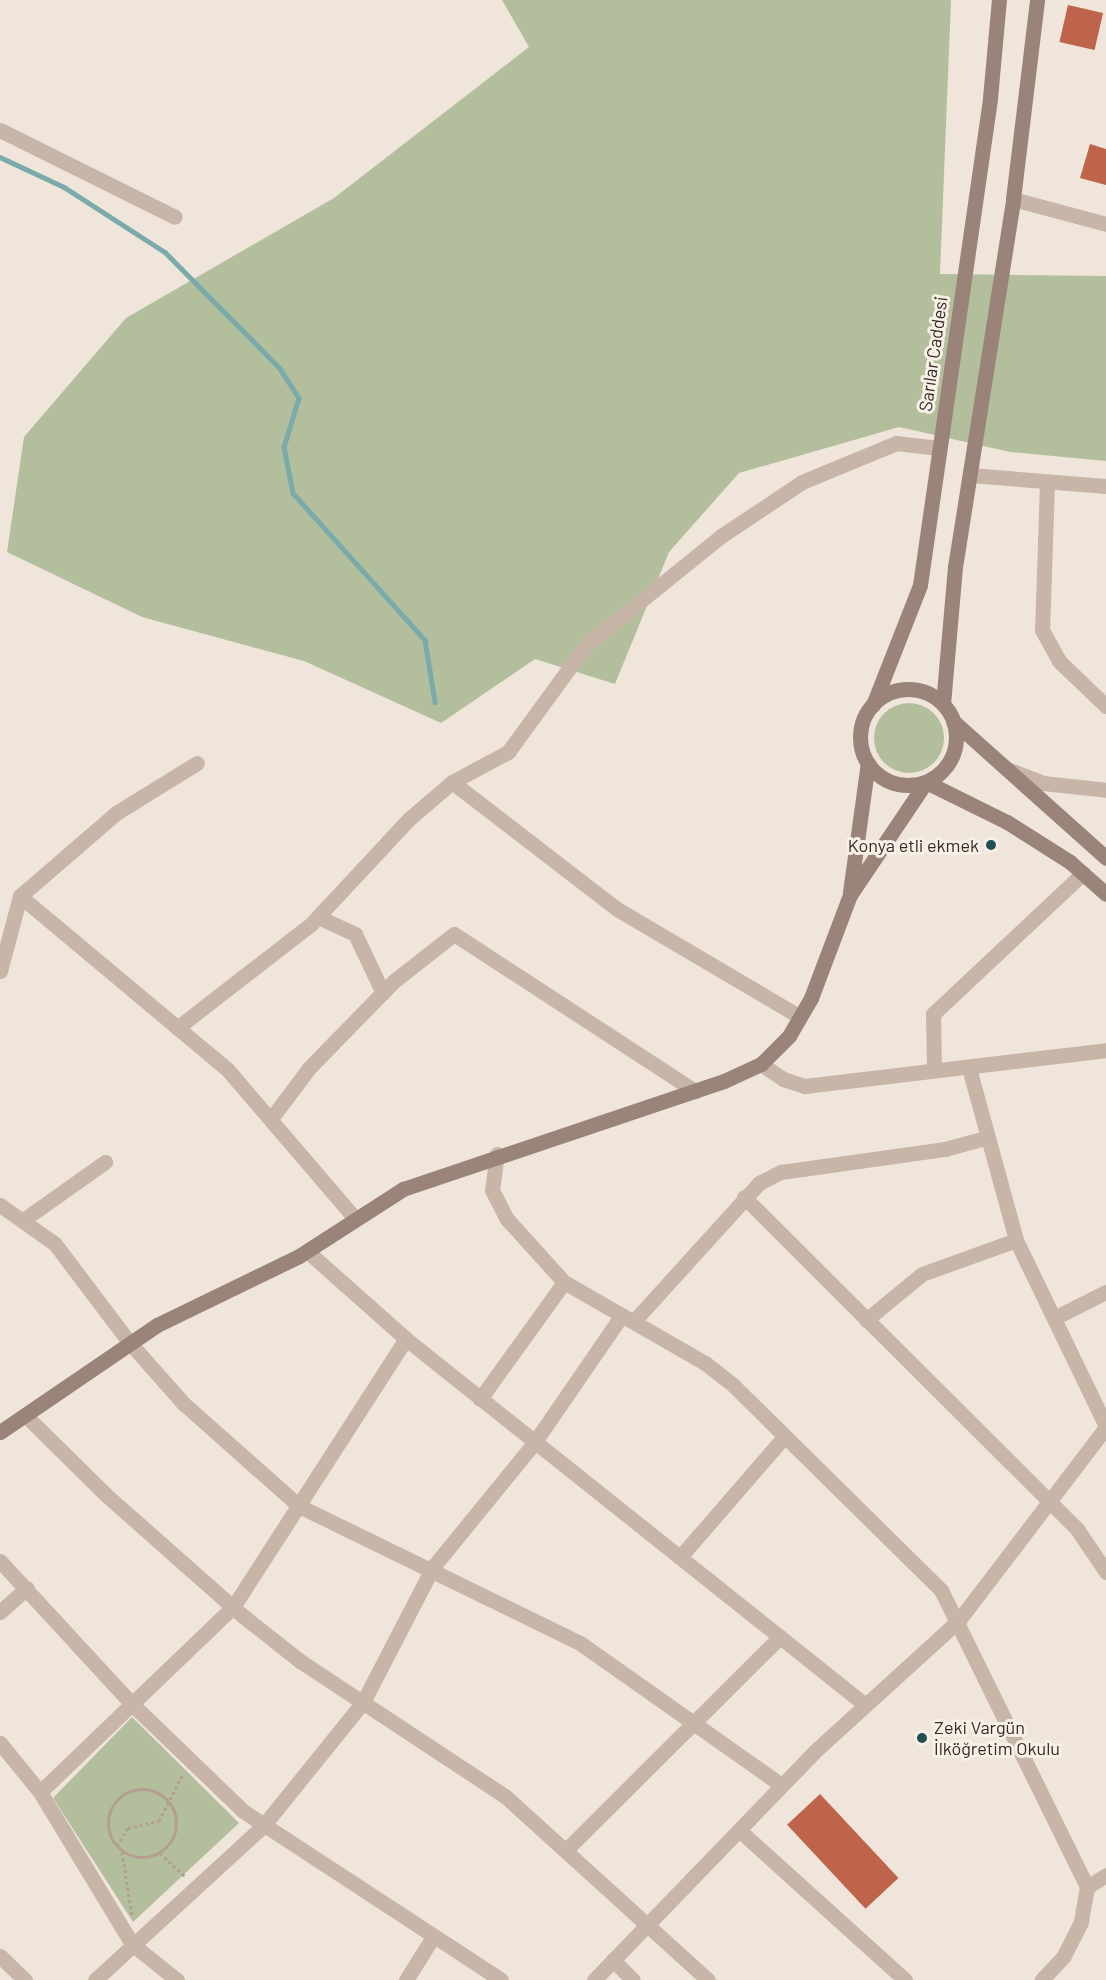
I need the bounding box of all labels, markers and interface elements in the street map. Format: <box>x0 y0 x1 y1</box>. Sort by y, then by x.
street label: Sarılar Caddesi <box>914 295 952 413</box>
place label: Konya etli ekmek <box>848 834 979 856</box>
marker: Konya etli ekmek <box>984 838 998 852</box>
place label: Zeki Vargün İlköğretim Okulu <box>934 1717 1060 1760</box>
marker: Zeki Vargün İlköğretim Okulu <box>915 1731 929 1745</box>

